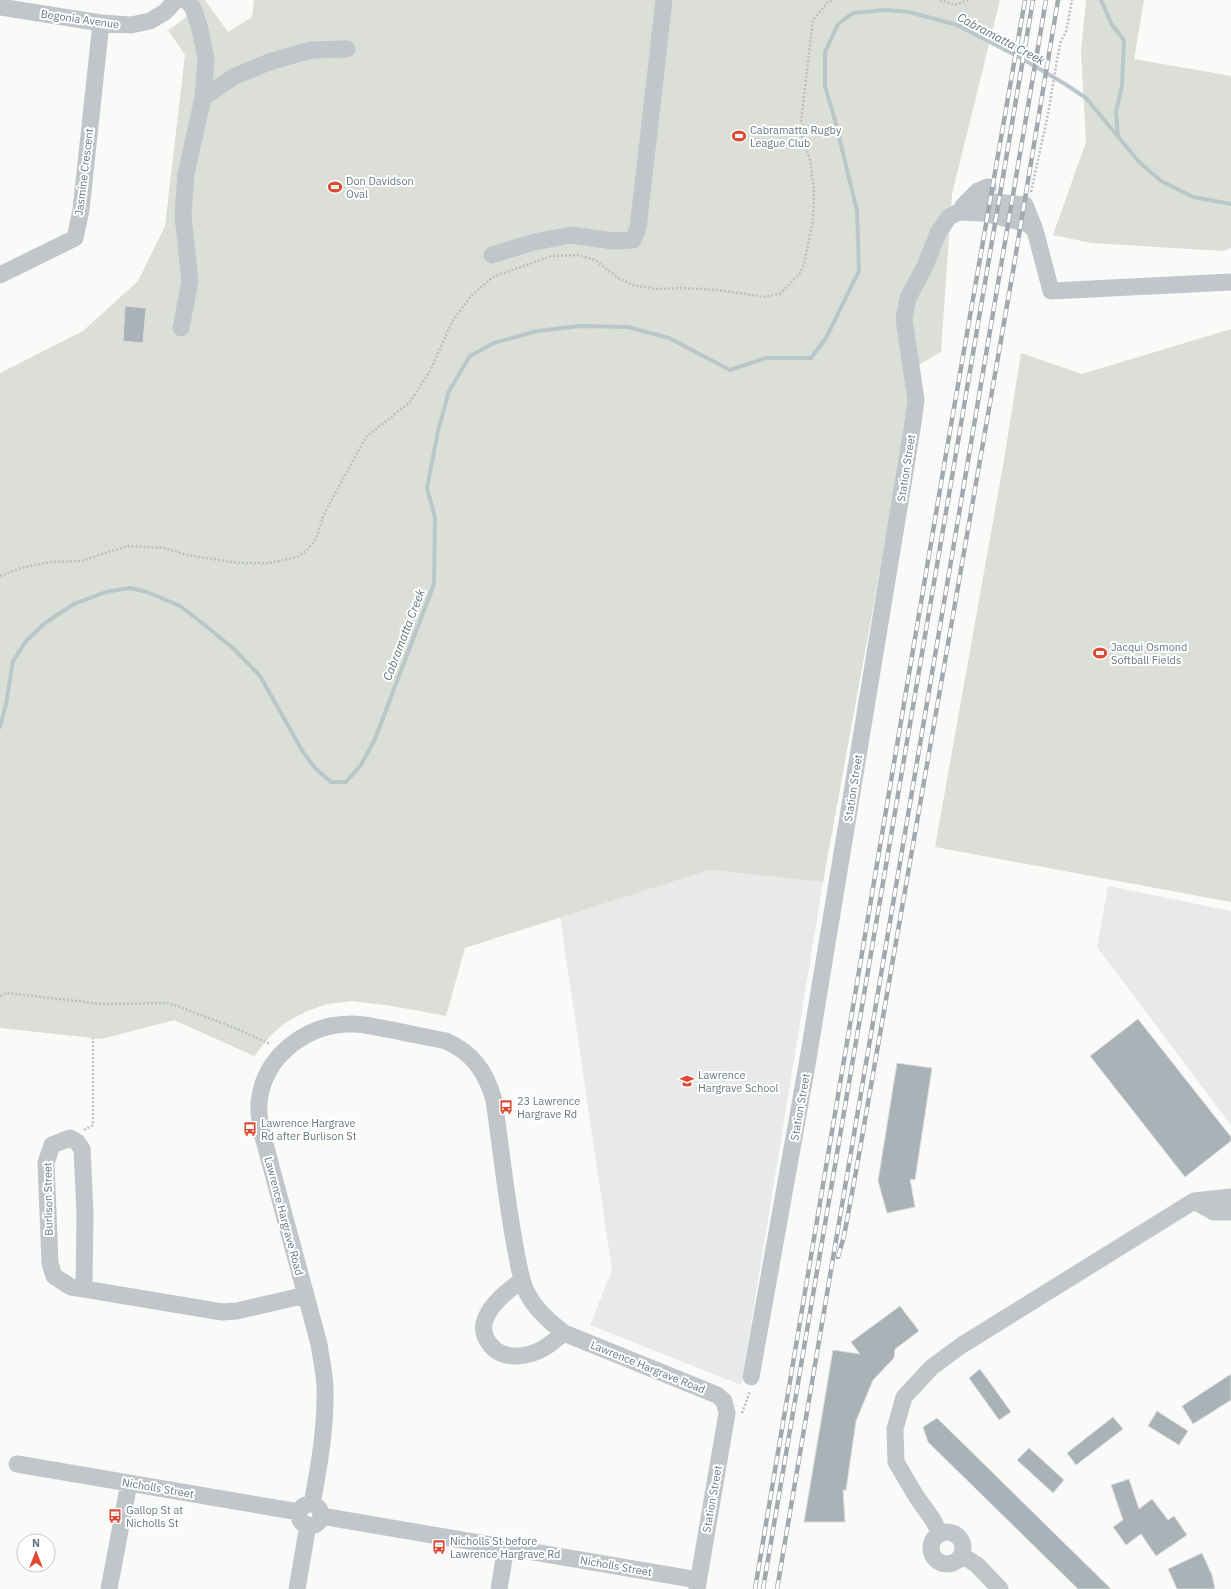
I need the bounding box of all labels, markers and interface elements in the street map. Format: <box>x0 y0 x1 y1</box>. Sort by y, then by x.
street label: Begonia Avenue <box>40 7 120 31</box>
water label: Cabramatta Creek <box>955 9 1048 68</box>
place label: Cabramatta Rugby League Club <box>750 123 842 150</box>
street label: Jasmine Crescent <box>72 127 96 216</box>
sports icon: Cabramatta Rugby League Club <box>731 128 747 144</box>
place label: Don Davidson Oval <box>346 174 414 201</box>
sports icon: Don Davidson Oval <box>327 179 343 195</box>
street label: Station Street <box>894 433 918 503</box>
water label: Cabramatta Creek <box>379 586 428 683</box>
place label: Jacqui Osmond Softball Fields <box>1111 640 1187 667</box>
sports icon: Jacqui Osmond Softball Fields <box>1092 645 1108 661</box>
street label: Station Street <box>841 753 865 823</box>
place label: Lawrence Hargrave School <box>698 1068 778 1095</box>
street label: Station Street <box>787 1072 813 1142</box>
school or university icon: Lawrence Hargrave School <box>679 1073 695 1089</box>
place label: 23 Lawrence Hargrave Rd <box>517 1094 580 1121</box>
bus stop icon: 23 Lawrence Hargrave Rd <box>498 1099 514 1115</box>
place label: Lawrence Hargrave Rd after Burlison St <box>261 1116 357 1143</box>
bus stop icon: Lawrence Hargrave Rd after Burlison St <box>242 1121 258 1137</box>
street label: Lawrence Hargrave Road <box>261 1155 307 1277</box>
street label: Burlison Street <box>40 1162 56 1236</box>
street label: Lawrence Hargrave Road <box>589 1338 707 1396</box>
street label: Station Street <box>699 1464 725 1534</box>
street label: Nicholls Street <box>121 1475 195 1501</box>
place label: Gallop St at Nicholls St <box>126 1503 183 1530</box>
bus stop icon: Gallop St at Nicholls St <box>107 1508 123 1524</box>
north arrow <box>16 1533 56 1573</box>
place label: Nicholls St before Lawrence Hargrave Rd <box>450 1534 560 1561</box>
text: N <box>32 1536 40 1550</box>
bus stop icon: Nicholls St before Lawrence Hargrave Rd <box>431 1539 447 1555</box>
street label: Nicholls Street <box>579 1553 653 1579</box>

